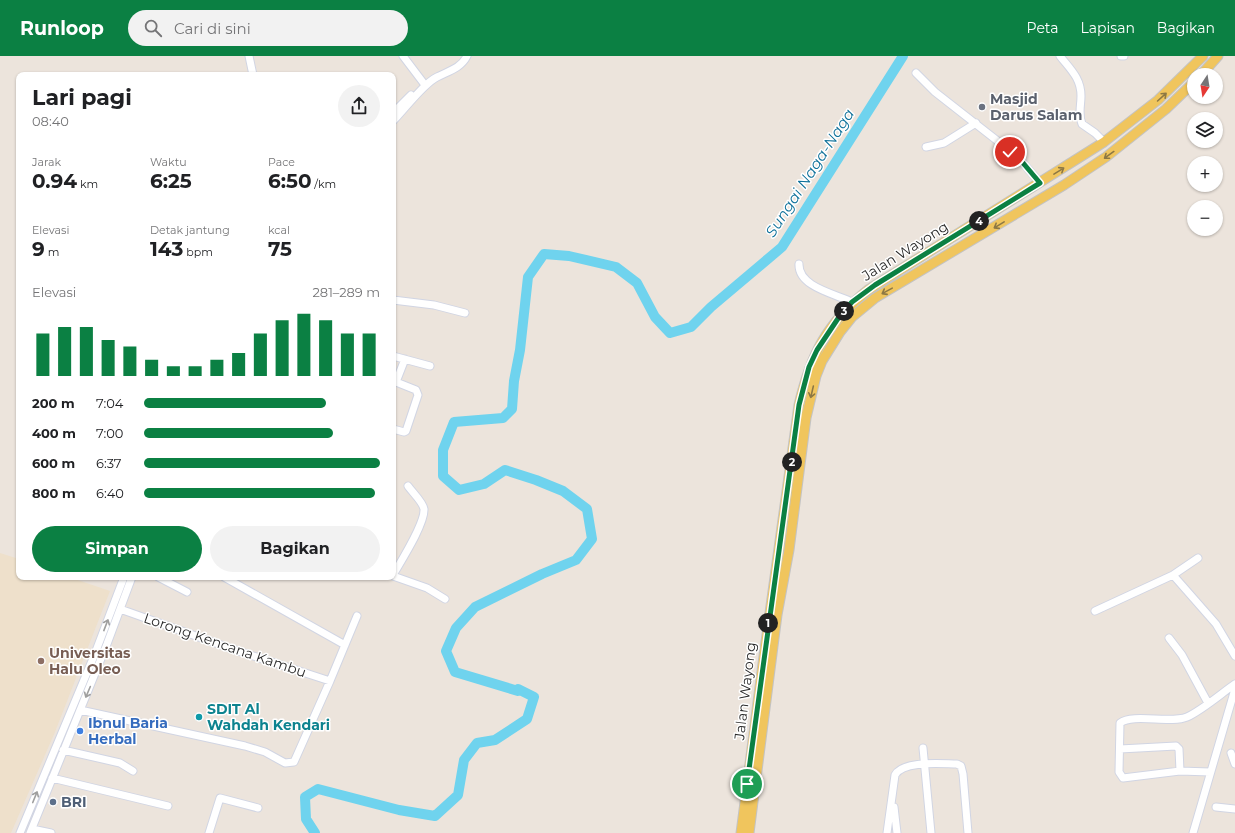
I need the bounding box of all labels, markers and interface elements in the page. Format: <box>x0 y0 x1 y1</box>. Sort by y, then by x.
search box <box>128 10 408 46</box>
text: Runloop <box>20 17 104 40</box>
icon: search <box>142 17 164 39</box>
text: Cari di sini <box>174 19 251 38</box>
text: Peta <box>1027 19 1059 37</box>
text: Lapisan <box>1081 19 1135 37</box>
text: Bagikan <box>1157 19 1215 37</box>
north arrow <box>1187 68 1223 104</box>
map controls <box>1187 68 1223 236</box>
text: Lari pagi <box>32 84 132 111</box>
button: share <box>338 85 380 127</box>
place label: Masjid Darus Salam <box>990 90 1082 124</box>
one-way arrow <box>1157 92 1167 101</box>
marker: Masjid Darus Salam <box>977 102 987 112</box>
water label: Sungai Naga-Naga <box>761 105 858 240</box>
button: layers <box>1187 112 1223 148</box>
text: 08:40 <box>32 113 69 129</box>
pin <box>993 135 1027 169</box>
icon: check <box>999 141 1021 163</box>
one-way arrow <box>1103 151 1114 159</box>
text: Jarak <box>32 155 61 169</box>
text: Waktu <box>150 155 187 169</box>
text: Pace <box>268 155 295 169</box>
button: + <box>1187 156 1223 192</box>
one-way arrow <box>1053 167 1064 175</box>
text: 0.94 <box>32 169 77 193</box>
text: 6:25 <box>150 169 192 193</box>
text: 6:50 <box>268 169 311 193</box>
text: km <box>77 177 98 191</box>
text: /km <box>311 177 336 191</box>
button: − <box>1187 200 1223 236</box>
pin: 4 <box>969 211 989 231</box>
text: 4 <box>975 214 983 228</box>
street label: Jalan Wayong <box>858 217 952 285</box>
one-way arrow <box>993 221 1005 229</box>
text: Elevasi <box>32 223 69 237</box>
text: Detak jantung <box>150 223 230 237</box>
text: kcal <box>268 223 290 237</box>
text: 9 <box>32 237 45 261</box>
text: 143 <box>150 237 183 261</box>
text: 75 <box>268 237 292 261</box>
text: m <box>45 245 59 259</box>
text: bpm <box>183 245 213 259</box>
text: Elevasi <box>32 284 76 300</box>
text: 281–289 m <box>312 284 380 300</box>
one-way arrow <box>881 288 893 296</box>
pin: 3 <box>834 301 854 321</box>
text: 3 <box>841 304 847 318</box>
one-way arrow <box>807 386 815 399</box>
text: 200 m <box>32 395 75 411</box>
text: 7:04 <box>96 395 123 411</box>
text: 400 m <box>32 425 76 441</box>
text: 7:00 <box>96 425 123 441</box>
pin: 2 <box>782 452 802 472</box>
text: 600 m <box>32 455 75 471</box>
text: 6:37 <box>96 455 122 471</box>
text: 2 <box>789 455 795 469</box>
text: 800 m <box>32 485 76 501</box>
text: 6:40 <box>96 485 124 501</box>
button: Simpan <box>32 526 202 572</box>
button: Bagikan <box>210 526 380 572</box>
street label: Lorong Kencana Kambu <box>141 609 309 681</box>
pin: 1 <box>758 613 778 633</box>
text: 1 <box>766 616 770 630</box>
one-way arrow <box>102 620 110 632</box>
street label: Jalan Wayong <box>730 641 760 742</box>
place label: Universitas Halu Oleo <box>49 644 131 678</box>
marker: Universitas Halu Oleo <box>36 656 46 666</box>
one-way arrow <box>83 685 91 697</box>
place label: SDIT Al Wahdah Kendari <box>207 700 330 734</box>
marker: SDIT Al Wahdah Kendari <box>194 712 204 722</box>
place label: Ibnul Baria Herbal <box>88 714 168 748</box>
marker: Ibnul Baria Herbal <box>75 726 85 736</box>
pin <box>730 767 764 801</box>
icon: arrive <box>736 773 758 795</box>
one-way arrow <box>32 792 39 804</box>
place label: BRI <box>61 793 87 811</box>
marker: BRI <box>48 797 58 807</box>

